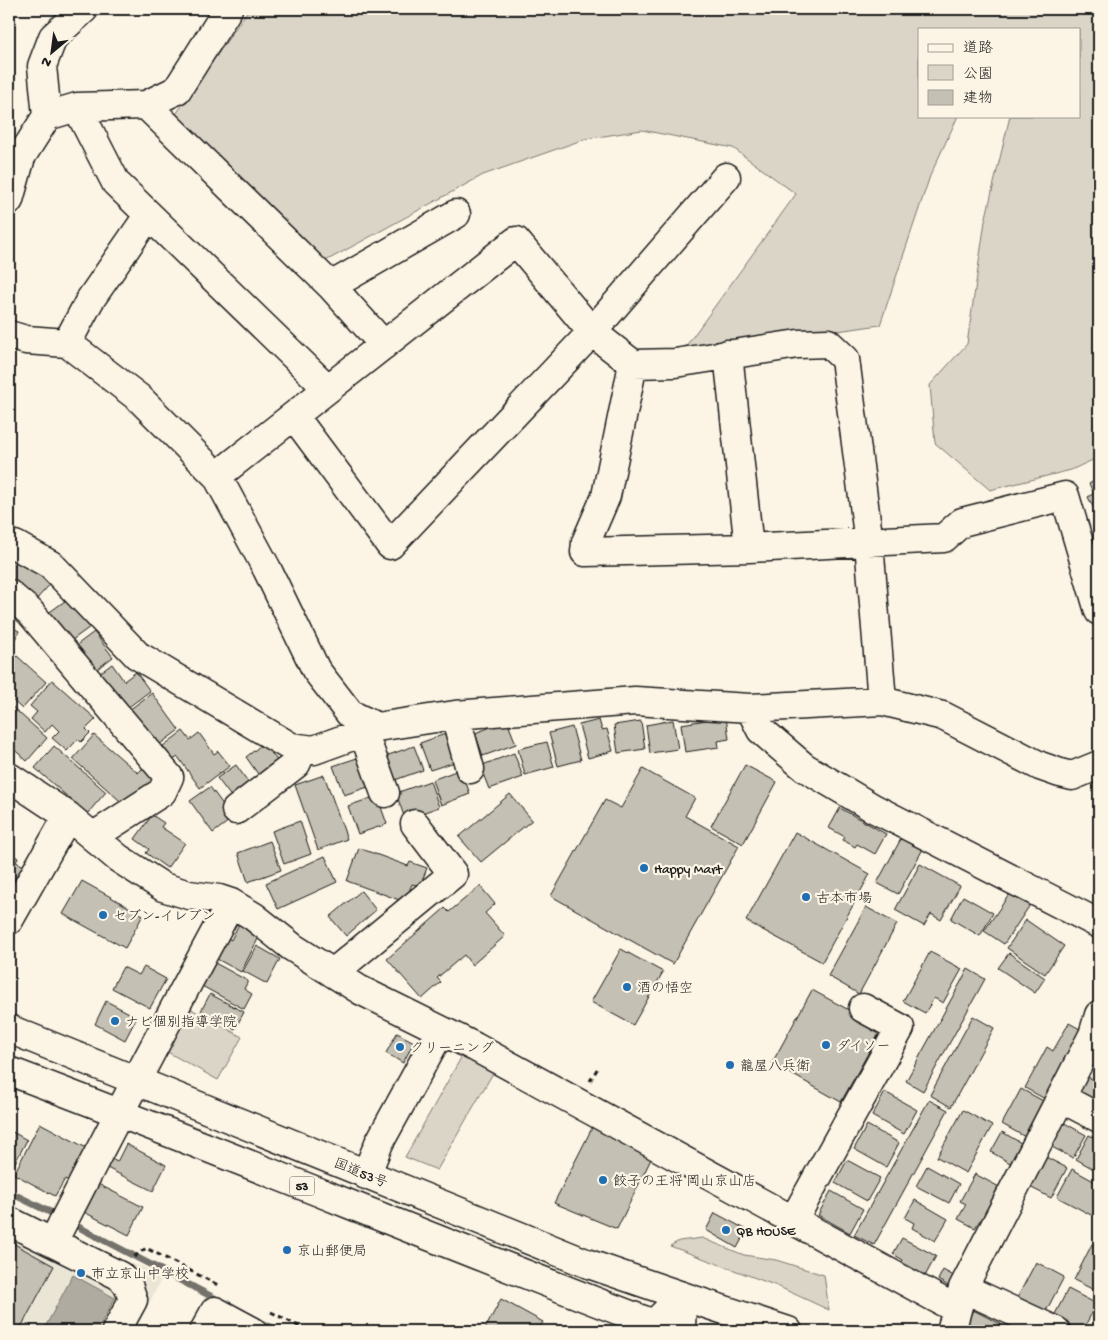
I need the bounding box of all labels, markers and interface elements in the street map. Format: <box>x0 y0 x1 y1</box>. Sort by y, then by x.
north arrow <box>28 28 78 78</box>
legend <box>918 28 1080 118</box>
text: 道路 <box>963 40 993 58</box>
text: N <box>39 52 55 71</box>
text: 公園 <box>963 66 993 84</box>
text: 建物 <box>963 90 993 108</box>
marker: Happy Mart <box>638 862 650 874</box>
place label: Happy Mart <box>654 862 723 879</box>
marker: 古本市場 <box>800 891 812 903</box>
place label: 古本市場 <box>816 891 872 908</box>
marker: セブン-イレブン <box>97 909 109 921</box>
place label: セブン-イレブン <box>113 909 215 926</box>
marker: 酒の悟空 <box>621 981 633 993</box>
place label: 酒の悟空 <box>637 981 693 998</box>
marker: ナビ個別指導学院 <box>109 1015 121 1027</box>
place label: ナビ個別指導学院 <box>125 1015 237 1032</box>
marker: ダイソー <box>820 1039 832 1051</box>
place label: ダイソー <box>836 1039 891 1056</box>
marker: クリーニング <box>394 1041 406 1053</box>
place label: クリーニング <box>410 1041 494 1058</box>
place label: 籠屋八兵衛 <box>740 1058 810 1076</box>
marker: 籠屋八兵衛 <box>724 1059 736 1071</box>
street label: 国道53号 <box>331 1156 390 1193</box>
marker: 餃子の王将 岡山京山店 <box>597 1174 609 1186</box>
place label: 餃子の王将 岡山京山店 <box>613 1174 756 1191</box>
road number: 53 <box>290 1176 314 1196</box>
marker: QB HOUSE <box>720 1224 732 1236</box>
place label: QB HOUSE <box>736 1224 797 1241</box>
marker: 京山郵便局 <box>281 1244 293 1256</box>
place label: 京山郵便局 <box>297 1244 367 1261</box>
marker: 市立京山中学校 <box>75 1267 87 1279</box>
place label: 市立京山中学校 <box>91 1267 189 1284</box>

